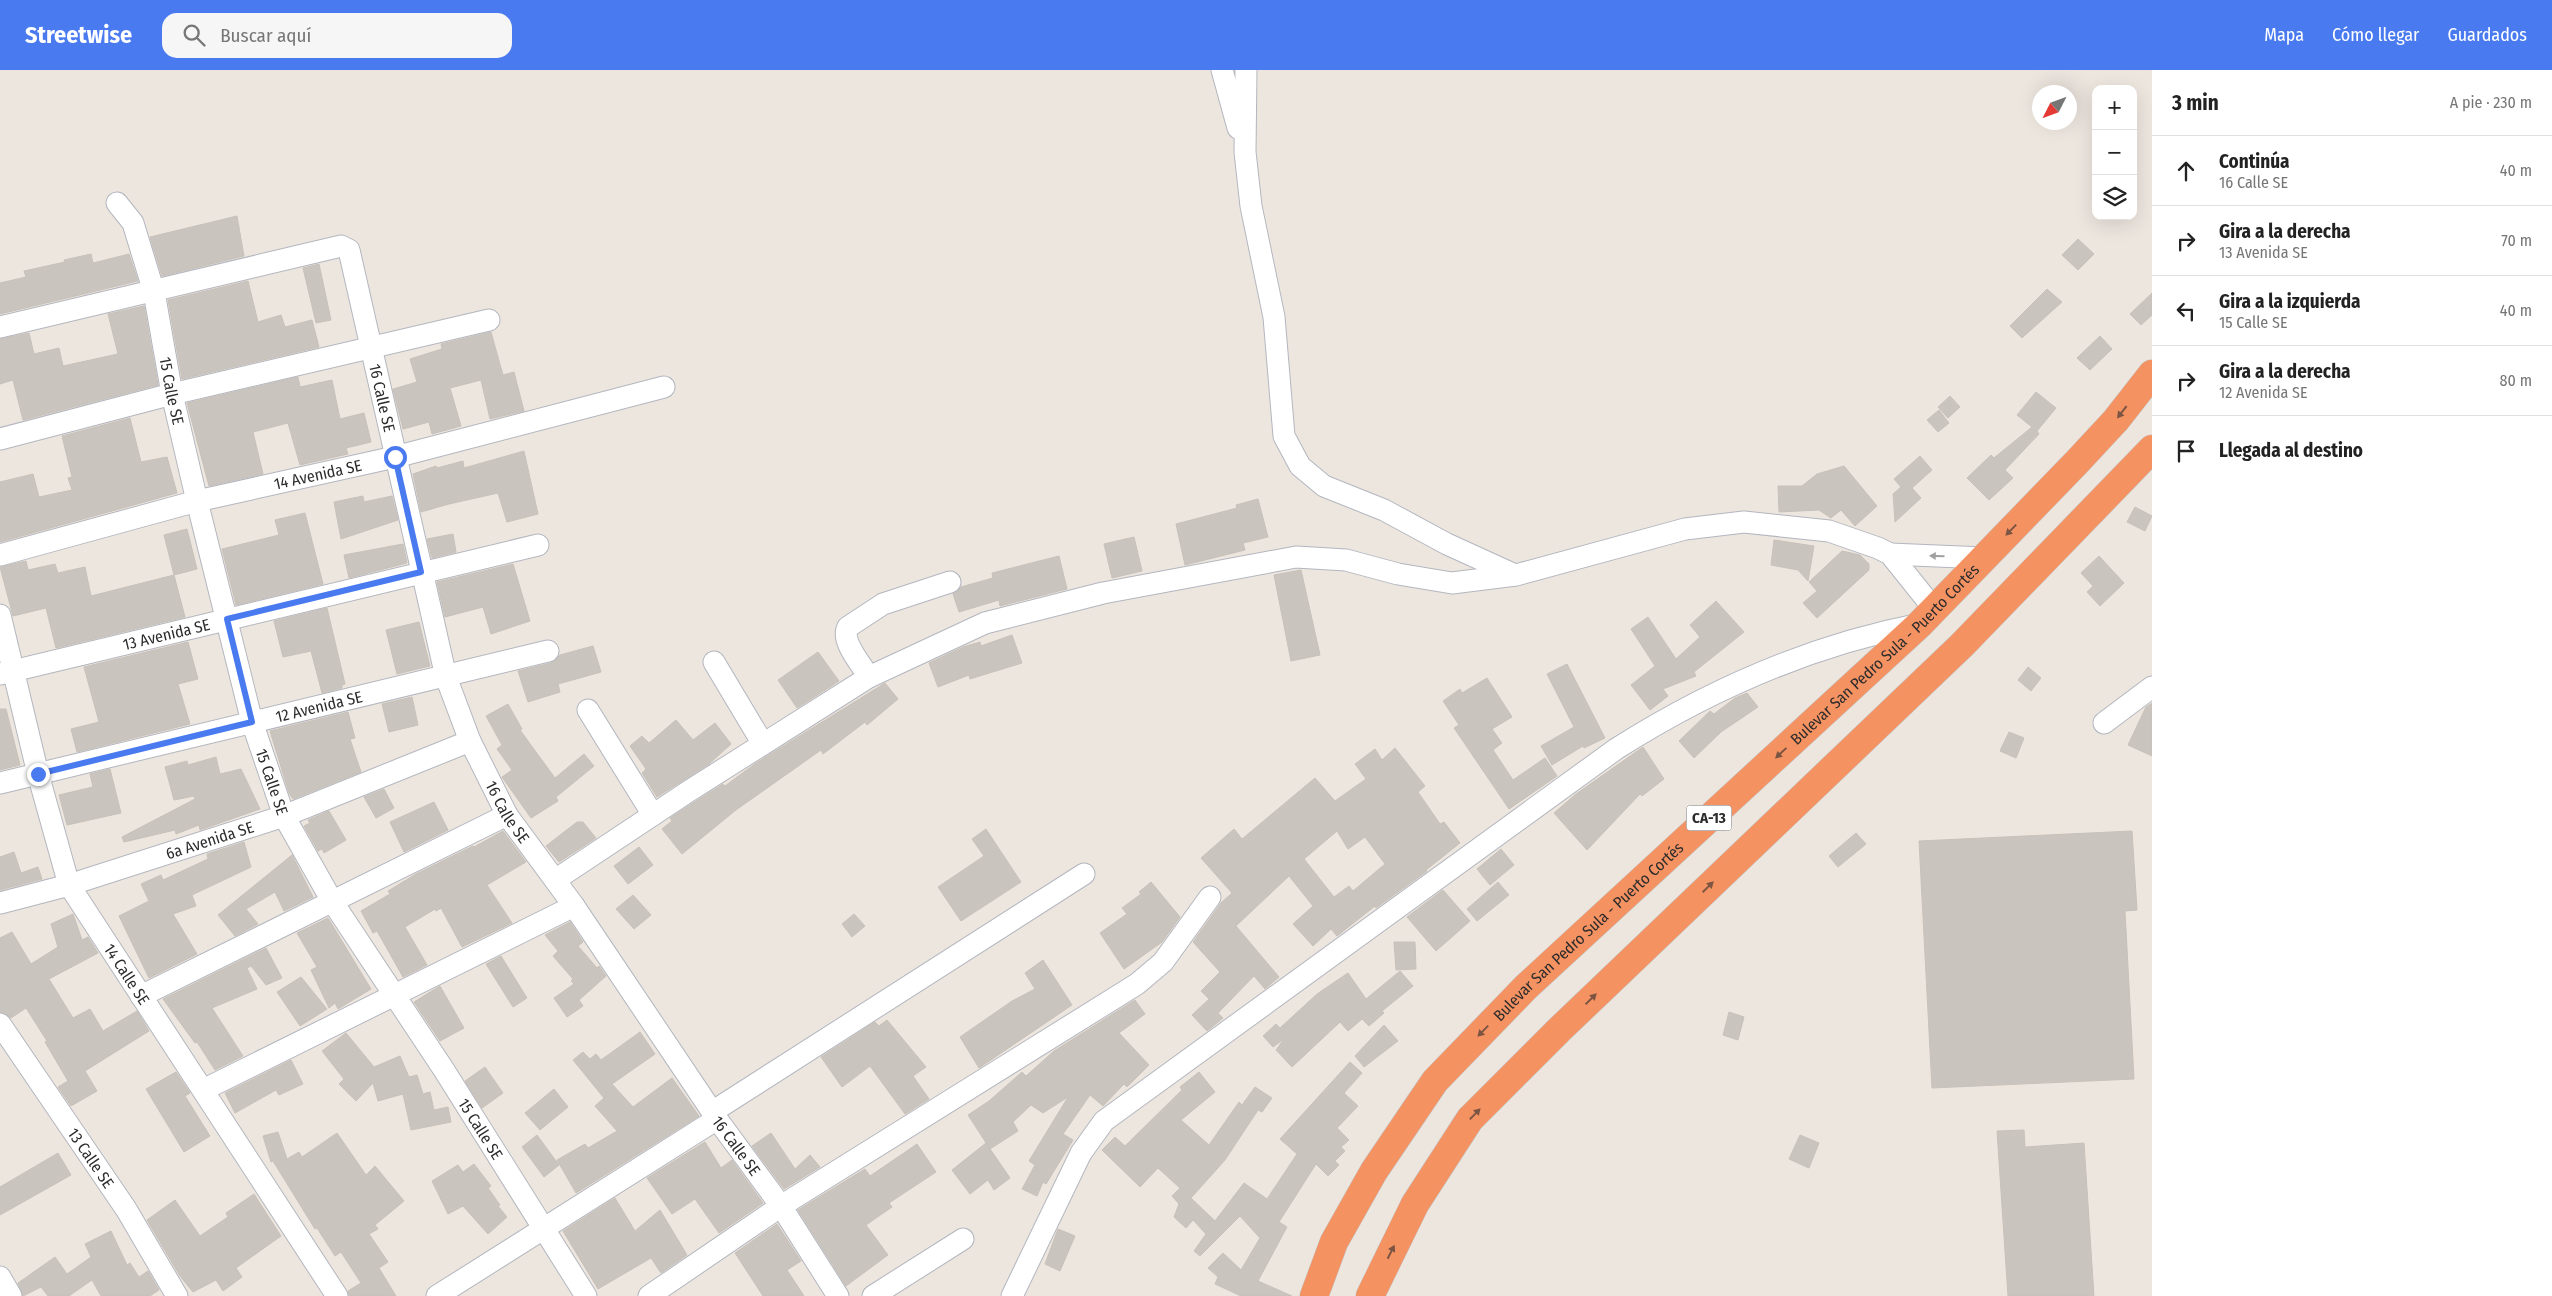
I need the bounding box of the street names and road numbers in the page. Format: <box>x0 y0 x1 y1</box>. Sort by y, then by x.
street label: 15 Calle SE <box>156 355 188 426</box>
street label: 16 Calle SE <box>366 362 399 434</box>
street label: 14 Avenida SE <box>272 455 363 493</box>
street label: Bulevar San Pedro Sula - Puerto Cortés <box>1786 560 1983 748</box>
street label: 13 Avenida SE <box>121 615 212 654</box>
street label: 12 Avenida SE <box>274 687 364 726</box>
street label: 15 Calle SE <box>252 746 292 817</box>
street label: 16 Calle SE <box>482 778 534 847</box>
road number: CA-13 <box>1686 806 1732 830</box>
street label: 6a Avenida SE <box>163 817 256 863</box>
street label: Bulevar San Pedro Sula - Puerto Cortés <box>1489 838 1687 1025</box>
street label: 14 Calle SE <box>100 940 154 1008</box>
street label: 15 Calle SE <box>455 1095 507 1163</box>
street label: 16 Calle SE <box>708 1112 765 1179</box>
street label: 13 Calle SE <box>64 1124 118 1192</box>

